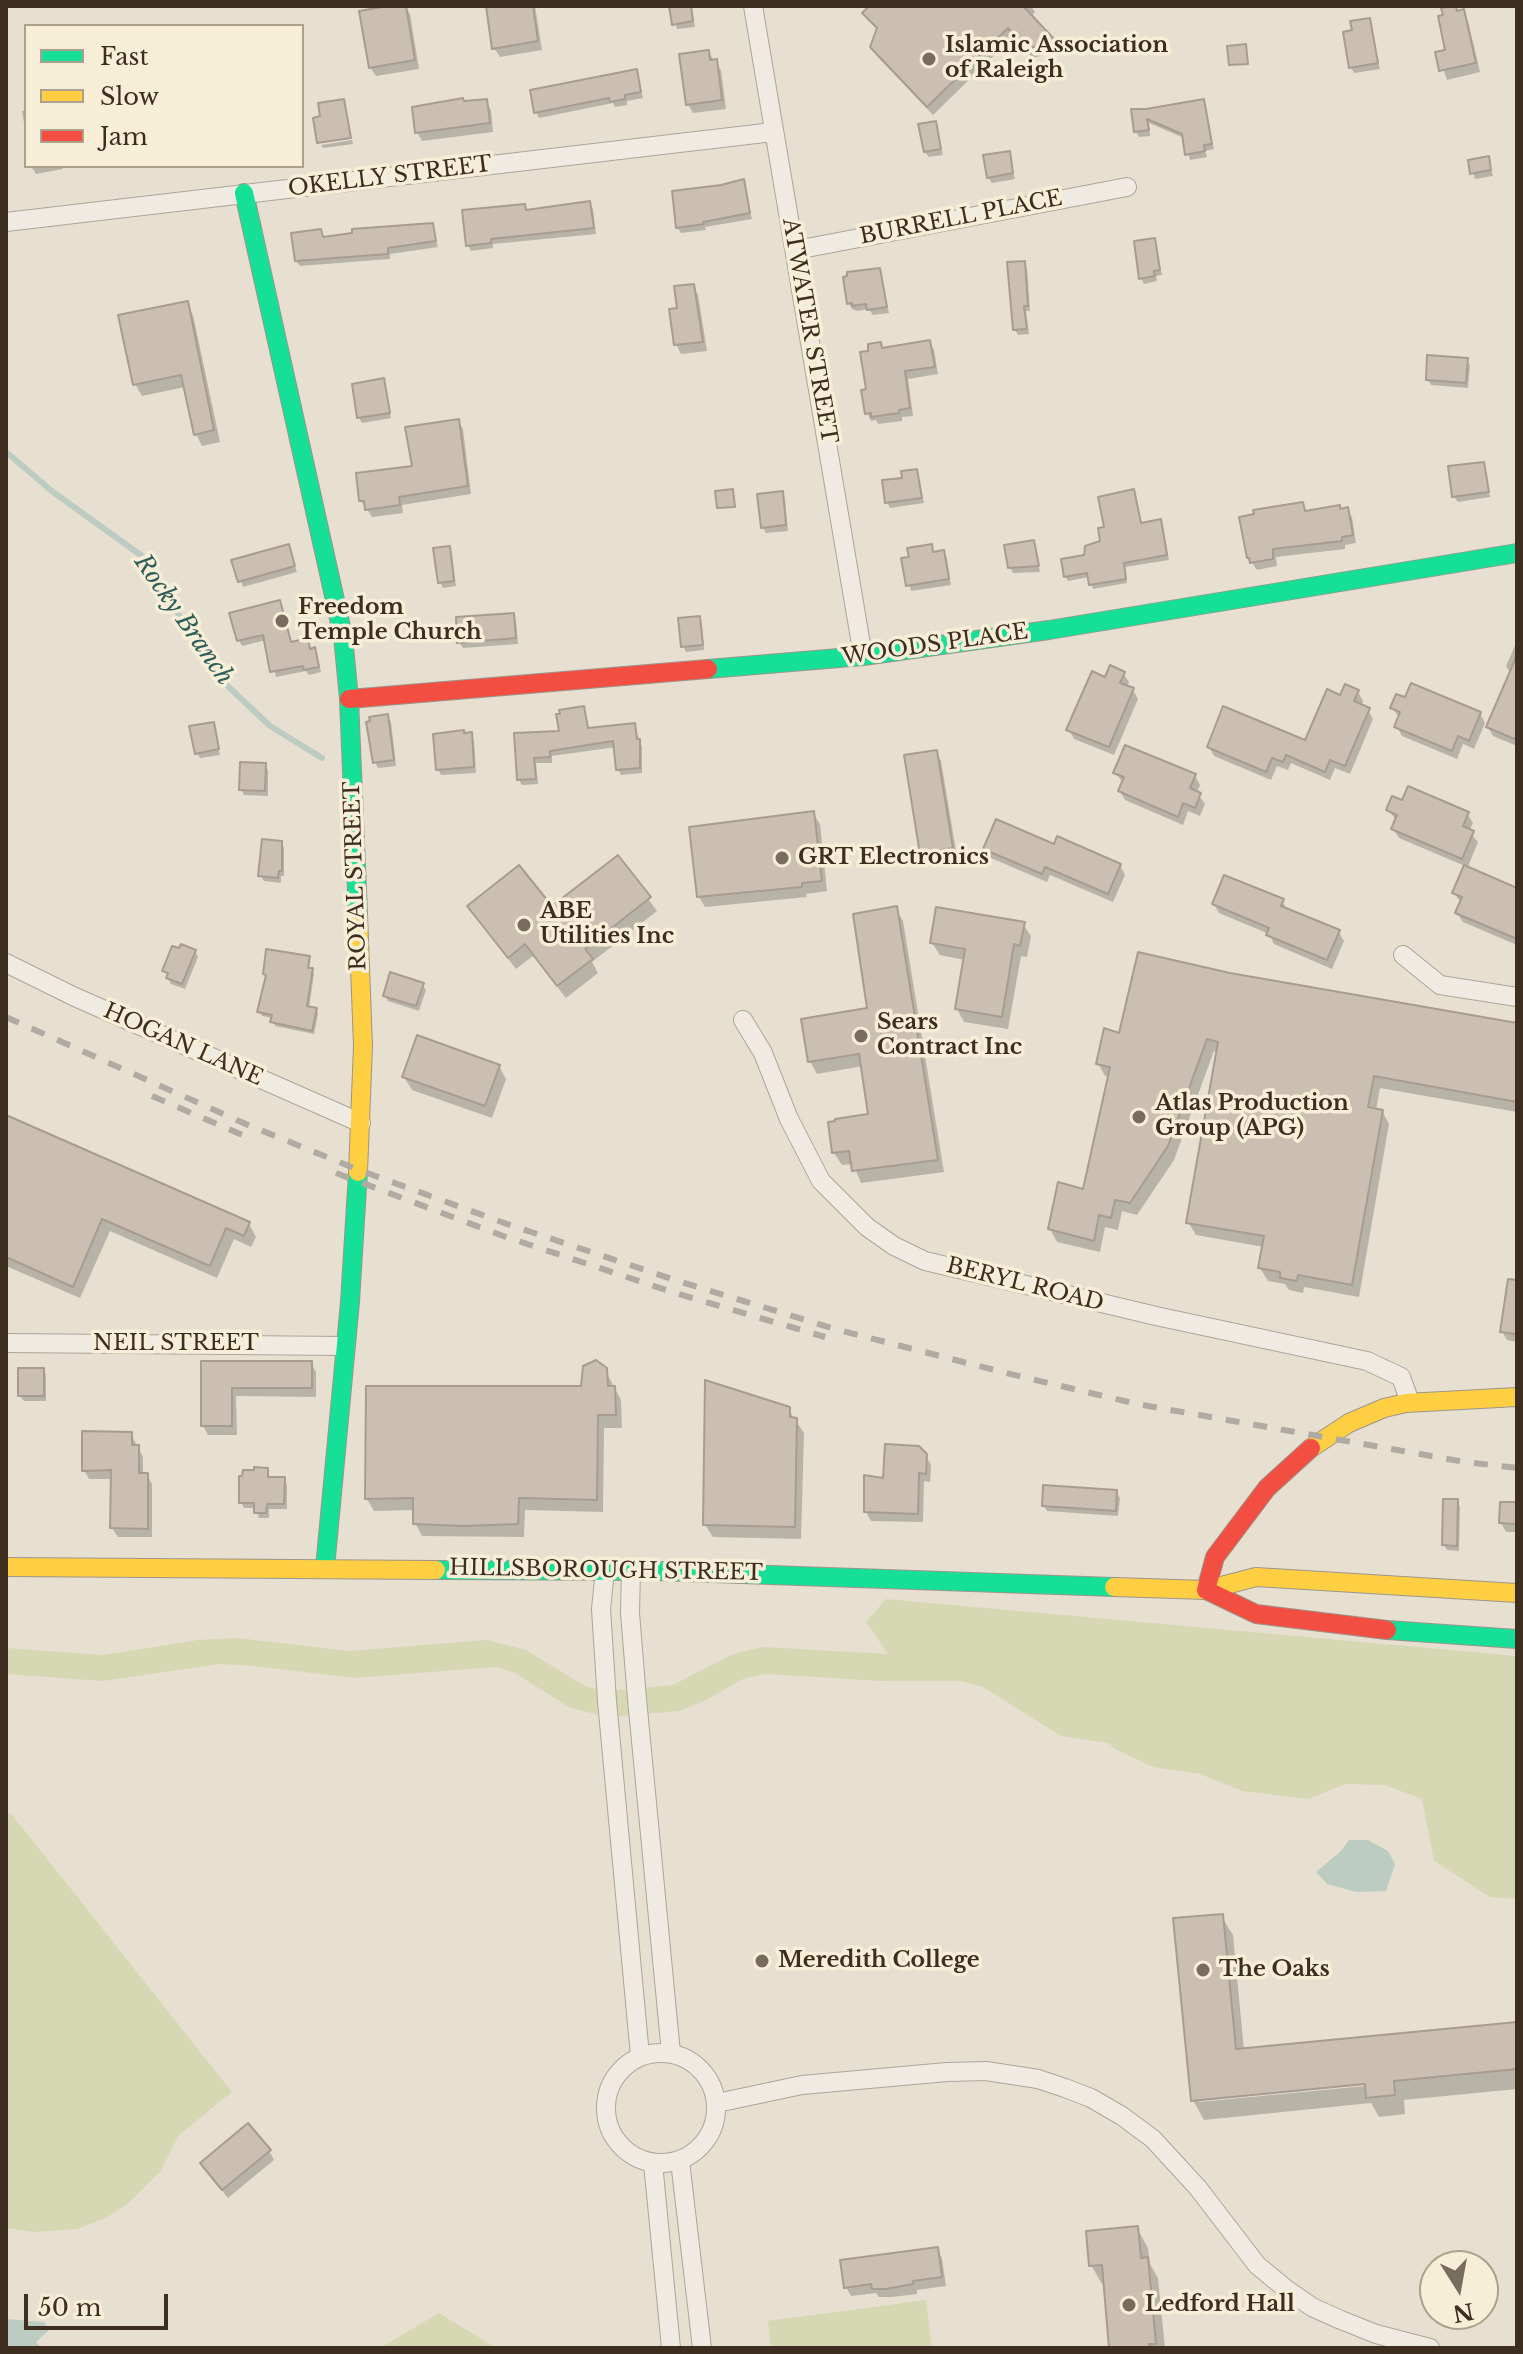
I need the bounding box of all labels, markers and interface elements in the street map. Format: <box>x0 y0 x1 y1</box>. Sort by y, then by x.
legend <box>24 24 304 168</box>
place label: Islamic Association of Raleigh <box>945 33 1168 84</box>
text: Fast <box>100 42 148 71</box>
marker: Islamic Association of Raleigh <box>920 50 938 68</box>
text: Slow <box>100 82 159 111</box>
text: Jam <box>100 122 148 151</box>
street label: OKELLY STREET <box>287 151 493 203</box>
street label: BURRELL PLACE <box>857 185 1065 251</box>
street label: ATWATER STREET <box>776 216 842 446</box>
water label: Rocky Branch <box>127 549 239 691</box>
place label: Freedom Temple Church <box>298 595 482 646</box>
marker: Freedom Temple Church <box>273 612 291 630</box>
street label: WOODS PLACE <box>840 619 1030 671</box>
street label: ROYAL STREET <box>340 781 372 971</box>
place label: GRT Electronics <box>798 845 989 871</box>
marker: GRT Electronics <box>773 849 791 867</box>
place label: ABE Utilities Inc <box>540 899 674 950</box>
marker: ABE Utilities Inc <box>515 916 533 934</box>
street label: HOGAN LANE <box>99 998 267 1092</box>
place label: Sears Contract Inc <box>877 1010 1022 1062</box>
marker: Sears Contract Inc <box>852 1027 870 1045</box>
place label: Atlas Production Group (APG) <box>1155 1091 1349 1142</box>
marker: Atlas Production Group (APG) <box>1130 1108 1148 1126</box>
street label: BERYL ROAD <box>944 1253 1106 1317</box>
street label: NEIL STREET <box>93 1331 259 1357</box>
street label: HILLSBOROUGH STREET <box>449 1555 763 1587</box>
place label: Meredith College <box>778 1948 980 1974</box>
marker: Meredith College <box>753 1952 771 1970</box>
place label: The Oaks <box>1219 1957 1330 1983</box>
marker: The Oaks <box>1194 1961 1212 1979</box>
north arrow <box>1419 2250 1499 2330</box>
scale bar <box>28 2278 172 2328</box>
place label: Ledford Hall <box>1145 2292 1295 2318</box>
text: 50 m <box>38 2293 101 2322</box>
marker: Ledford Hall <box>1120 2296 1138 2314</box>
text: N <box>1451 2297 1476 2327</box>

